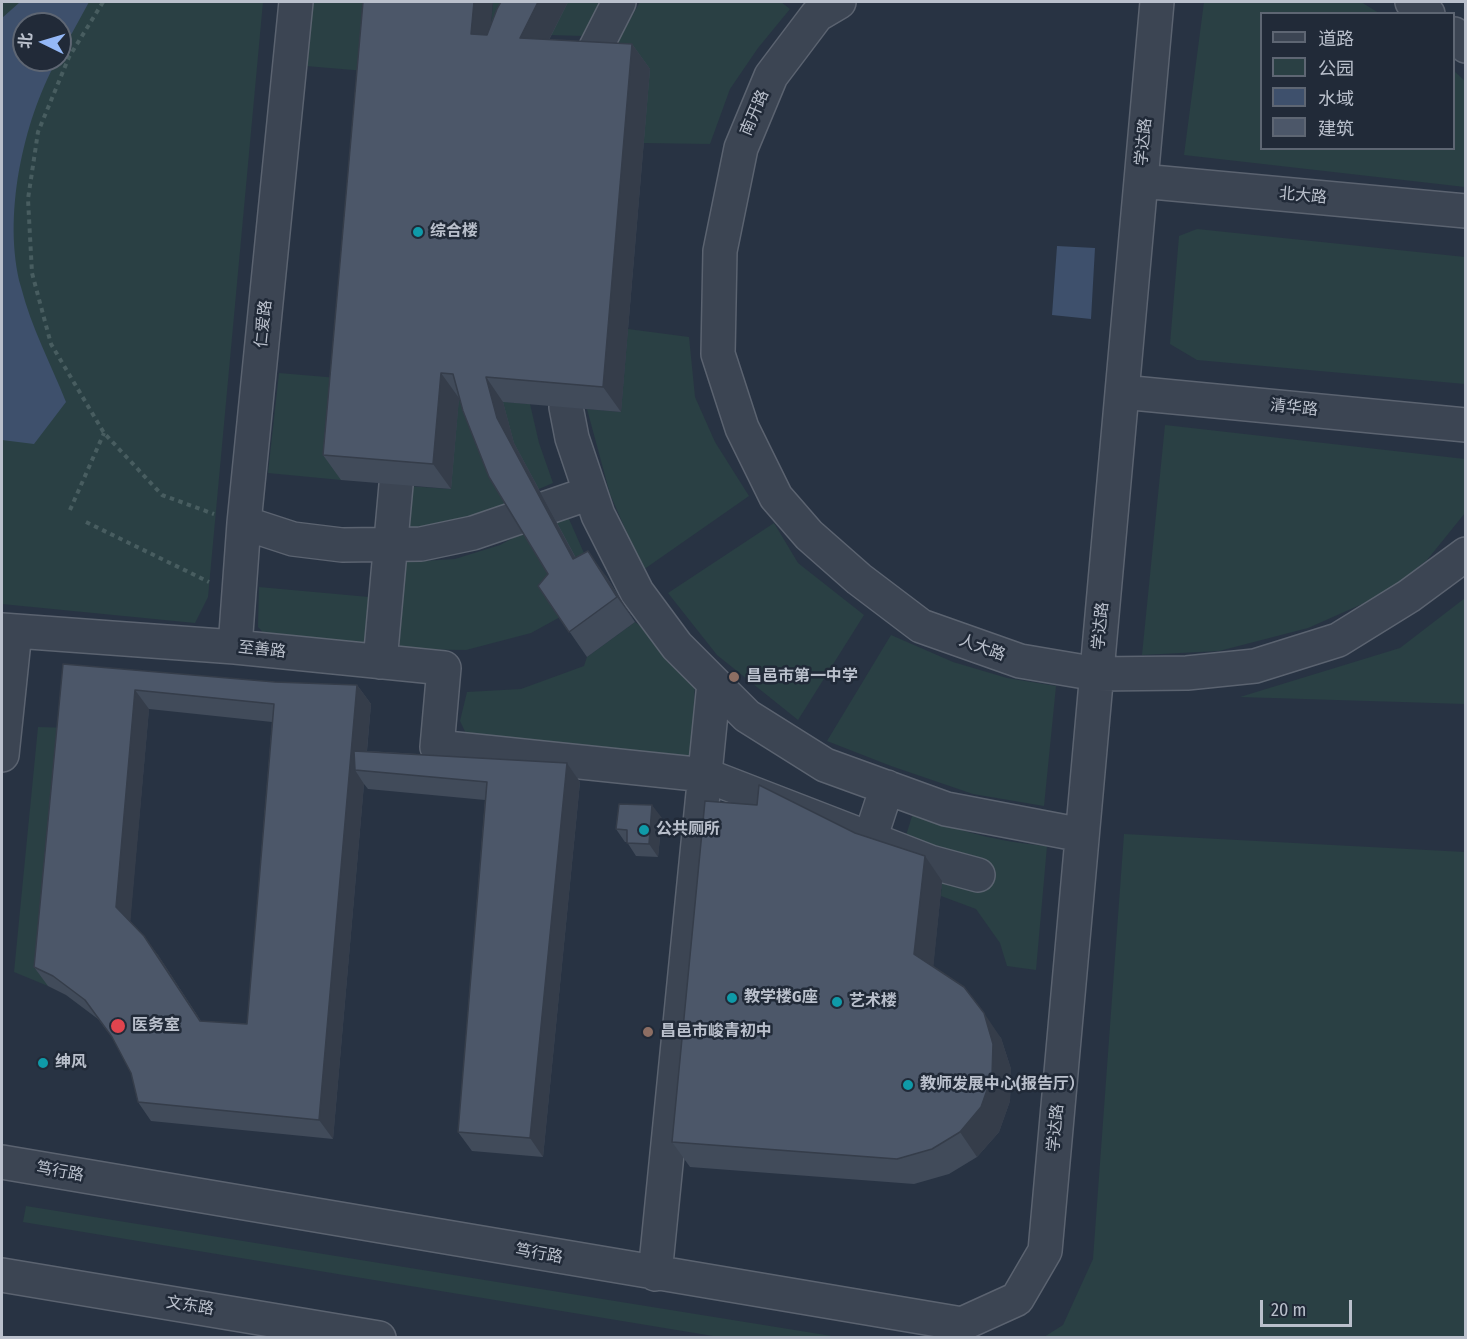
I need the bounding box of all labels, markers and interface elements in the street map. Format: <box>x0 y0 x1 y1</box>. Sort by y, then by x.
north arrow <box>12 12 72 72</box>
legend <box>1260 12 1455 150</box>
text: 道路 <box>1318 28 1354 50</box>
text: 北 <box>15 32 36 49</box>
text: 公园 <box>1318 58 1354 80</box>
street label: 南开路 <box>737 87 773 139</box>
text: 水域 <box>1318 88 1354 110</box>
street label: 学达路 <box>1132 117 1156 167</box>
text: 建筑 <box>1318 118 1354 140</box>
street label: 北大路 <box>1278 184 1328 208</box>
place label: 综合楼 <box>430 222 478 242</box>
marker: 综合楼 <box>411 225 425 239</box>
street label: 仁爱路 <box>252 299 276 349</box>
street label: 清华路 <box>1269 396 1319 420</box>
street label: 学达路 <box>1089 601 1113 651</box>
street label: 人大路 <box>956 631 1008 665</box>
street label: 至善路 <box>237 638 287 662</box>
place label: 昌邑市第一中学 <box>746 667 858 687</box>
marker: 昌邑市第一中学 <box>727 670 741 684</box>
place label: 公共厕所 <box>656 820 720 840</box>
marker: 公共厕所 <box>637 823 651 837</box>
place label: 教学楼G座 <box>744 988 817 1008</box>
marker: 教学楼G座 <box>725 991 739 1005</box>
place label: 艺术楼 <box>849 992 897 1012</box>
marker: 艺术楼 <box>830 995 844 1009</box>
place label: 医务室 <box>132 1016 180 1036</box>
marker: 医务室 <box>109 1017 127 1035</box>
place label: 昌邑市峻青初中 <box>660 1022 772 1042</box>
marker: 昌邑市峻青初中 <box>641 1025 655 1039</box>
place label: 绅风 <box>55 1053 87 1073</box>
marker: 绅风 <box>36 1056 50 1070</box>
place label: 教师发展中心(报告厅） <box>920 1075 1085 1095</box>
marker: 教师发展中心(报告厅） <box>901 1078 915 1092</box>
street label: 学达路 <box>1044 1103 1068 1153</box>
street label: 笃行路 <box>35 1158 85 1186</box>
street label: 笃行路 <box>514 1240 564 1268</box>
scale bar <box>1263 1288 1354 1326</box>
street label: 文东路 <box>165 1293 215 1319</box>
text: 20 m <box>1271 1299 1306 1321</box>

